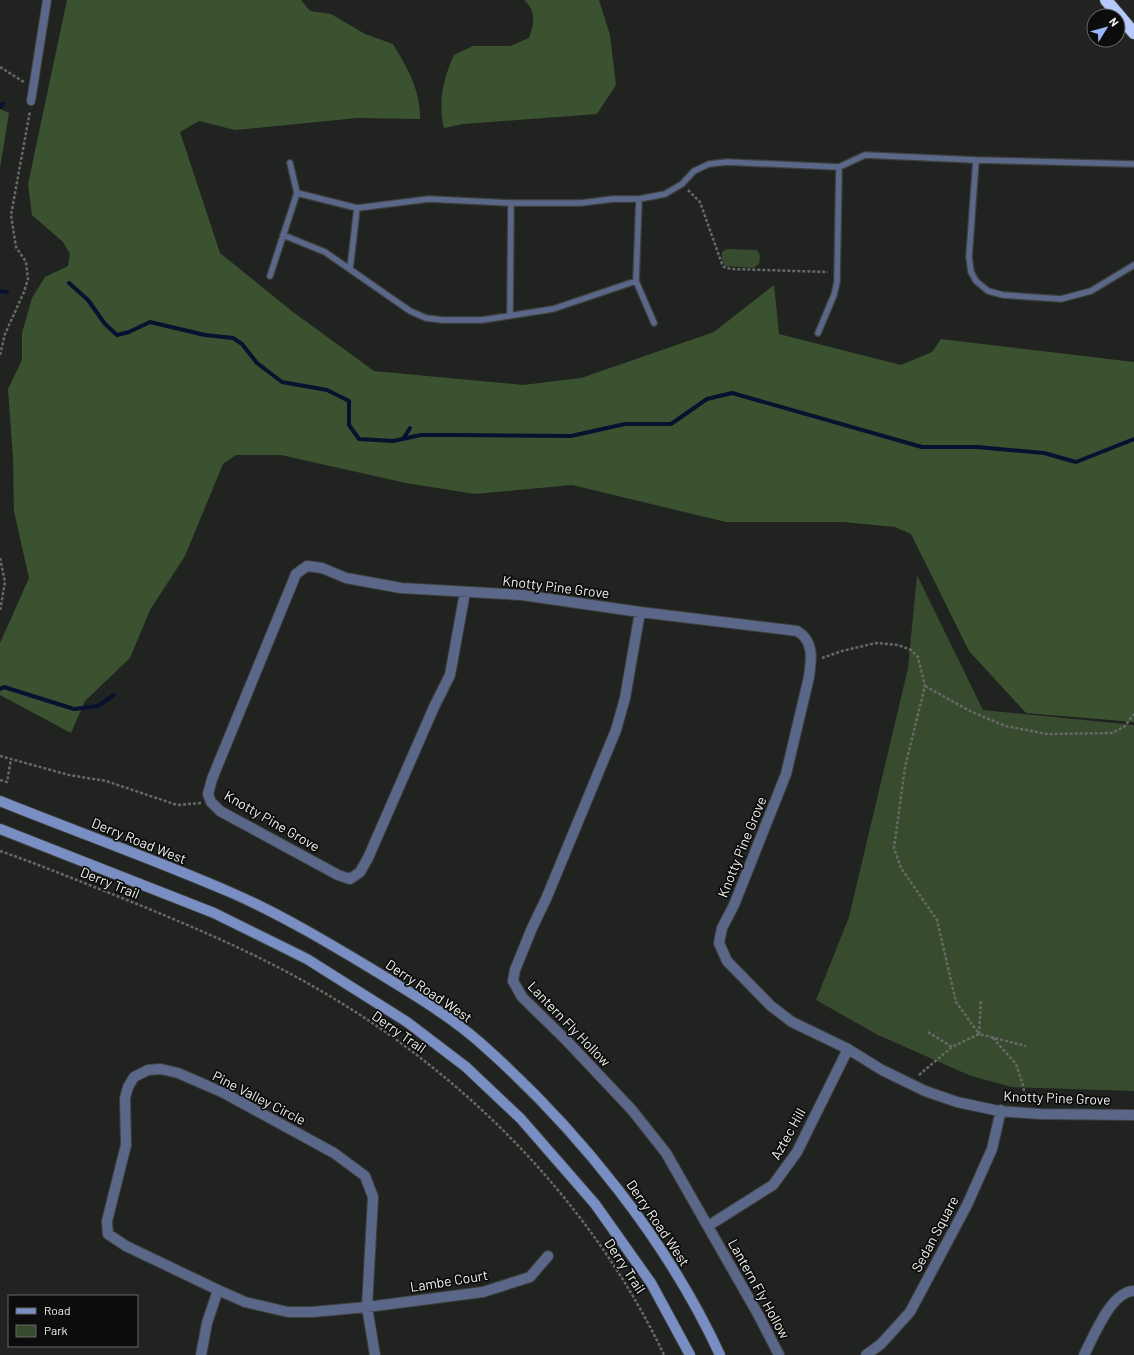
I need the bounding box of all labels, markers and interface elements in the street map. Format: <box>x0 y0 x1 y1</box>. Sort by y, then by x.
north arrow <box>1086 8 1126 48</box>
text: N <box>1107 15 1122 29</box>
street label: Knotty Pine Grove <box>502 572 610 601</box>
street label: Knotty Pine Grove <box>221 786 323 855</box>
street label: Knotty Pine Grove <box>714 794 770 900</box>
street label: Derry Road West <box>89 814 189 867</box>
street label: Derry Trail <box>78 863 142 902</box>
street label: Derry Road West <box>383 955 476 1026</box>
street label: Lantern Fly Hollow <box>525 978 614 1070</box>
street label: Derry Trail <box>369 1007 430 1056</box>
street label: Pine Valley Circle <box>210 1067 309 1128</box>
street label: Knotty Pine Grove <box>1003 1087 1111 1108</box>
street label: Aztec Hill <box>766 1105 809 1163</box>
street label: Derry Road West <box>623 1176 694 1269</box>
street label: Sedan Square <box>907 1193 962 1275</box>
street label: Derry Trail <box>601 1235 649 1296</box>
street label: Lantern Fly Hollow <box>725 1236 794 1342</box>
street label: Lambe Court <box>409 1266 489 1295</box>
legend <box>8 1295 138 1347</box>
text: Road <box>44 1303 71 1317</box>
text: Park <box>44 1323 68 1337</box>

